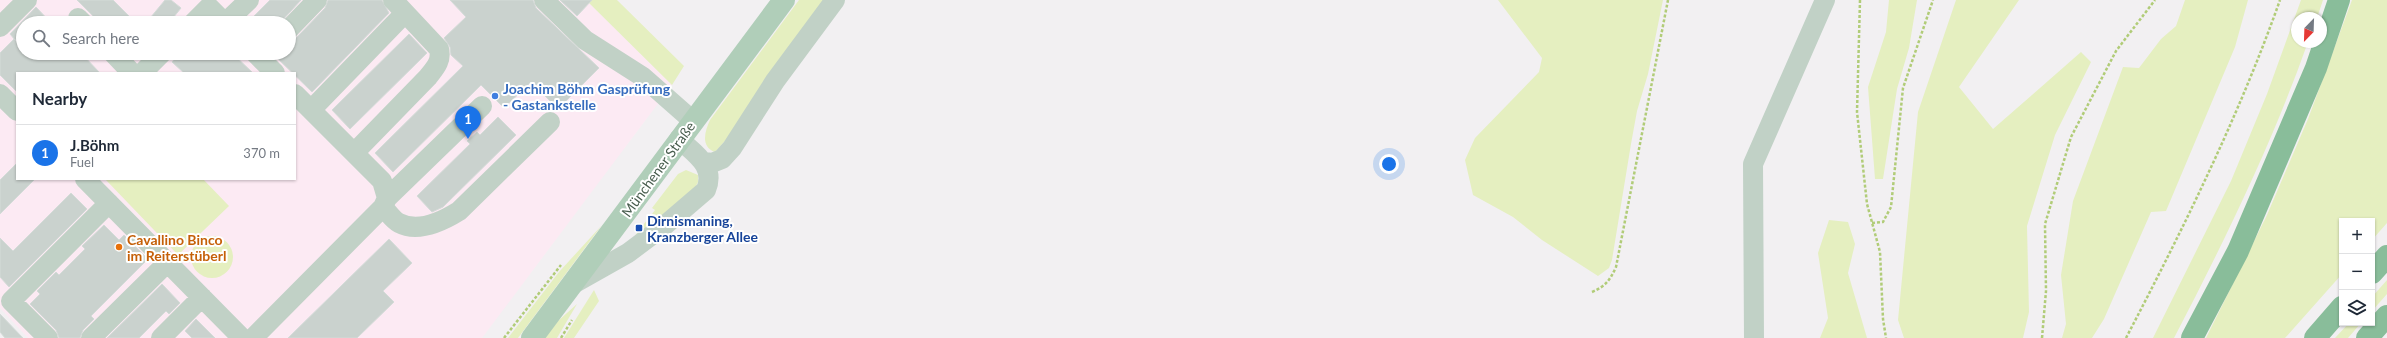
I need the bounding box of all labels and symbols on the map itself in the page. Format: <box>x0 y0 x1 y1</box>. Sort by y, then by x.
north arrow <box>2291 12 2327 48</box>
place label: Joachim Böhm Gasprüfung - Gastankstelle <box>503 80 671 113</box>
marker: Joachim Böhm Gasprüfung - Gastankstelle <box>490 91 500 101</box>
pin: 1 <box>455 106 481 139</box>
street label: Münchener Straße <box>618 118 698 220</box>
your location <box>1379 154 1399 174</box>
place label: Dirnismaning, Kranzberger Allee <box>647 212 758 245</box>
marker: Dirnismaning, Kranzberger Allee <box>634 223 644 233</box>
place label: Cavallino Binco im Reiterstüberl <box>127 231 226 264</box>
marker: Cavallino Binco im Reiterstüberl <box>114 242 124 252</box>

